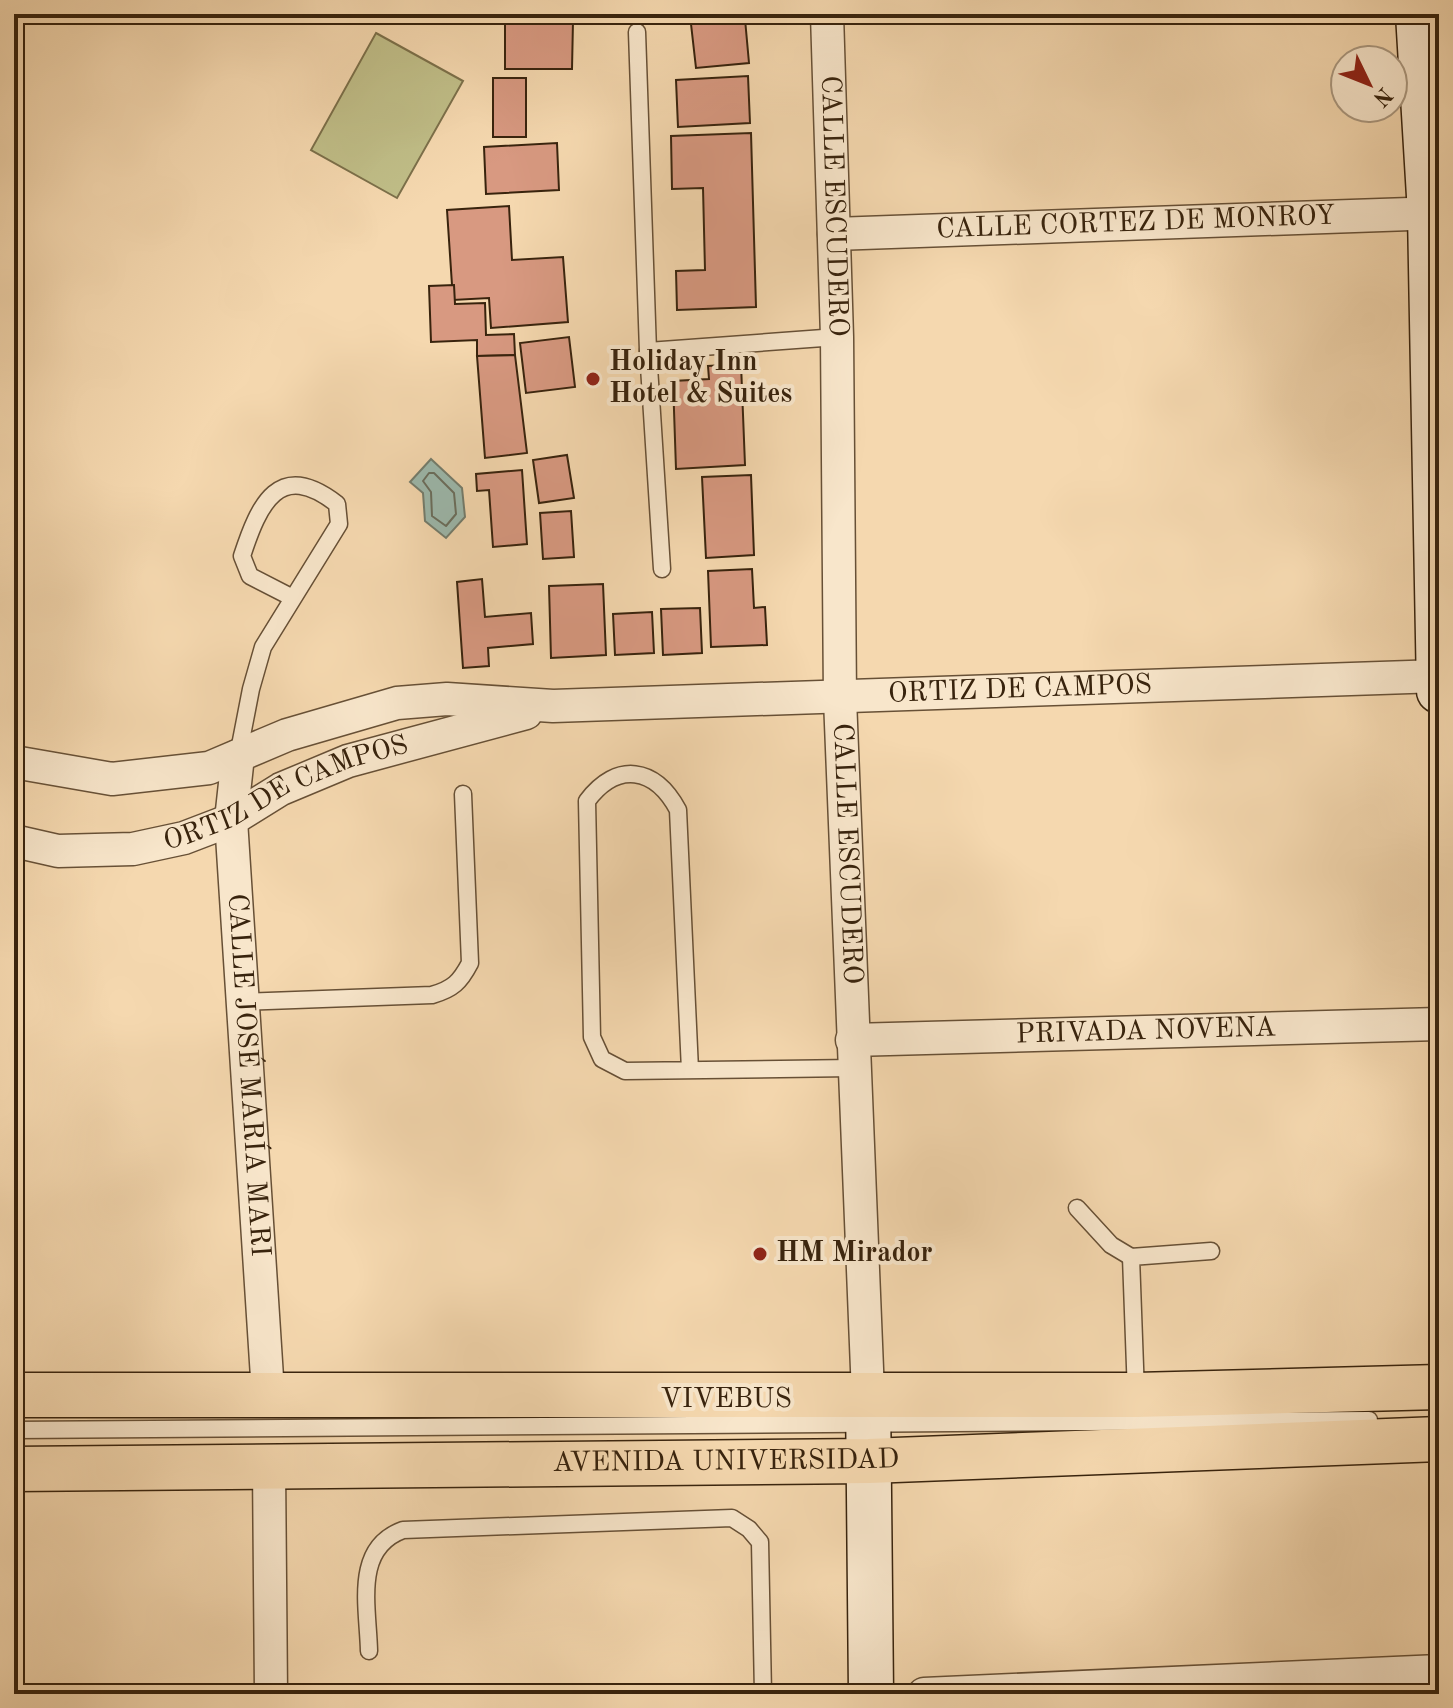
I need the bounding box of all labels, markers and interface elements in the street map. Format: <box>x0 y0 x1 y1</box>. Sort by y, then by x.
north arrow <box>1329 44 1409 124</box>
street label: CALLE ESCUDERO <box>815 75 851 337</box>
text: N <box>1368 83 1396 110</box>
street label: CALLE CORTEZ DE MONROY <box>936 203 1336 244</box>
place label: Holiday Inn Hotel & Suites <box>609 349 792 409</box>
marker: Holiday Inn Hotel & Suites <box>584 370 602 388</box>
street label: ORTIZ DE CAMPOS <box>888 672 1152 709</box>
street label: CALLE ESCUDERO <box>827 722 865 985</box>
street label: ORTIZ DE CAMPOS <box>161 731 411 856</box>
street label: CALLE JOSÉ MARÍA MARI <box>222 893 273 1258</box>
street label: PRIVADA NOVENA <box>1015 1014 1276 1050</box>
place label: HM Mirador <box>776 1240 933 1268</box>
marker: HM Mirador <box>751 1245 769 1263</box>
street label: VIVEBUS <box>660 1386 792 1414</box>
street label: AVENIDA UNIVERSIDAD <box>552 1446 900 1478</box>

